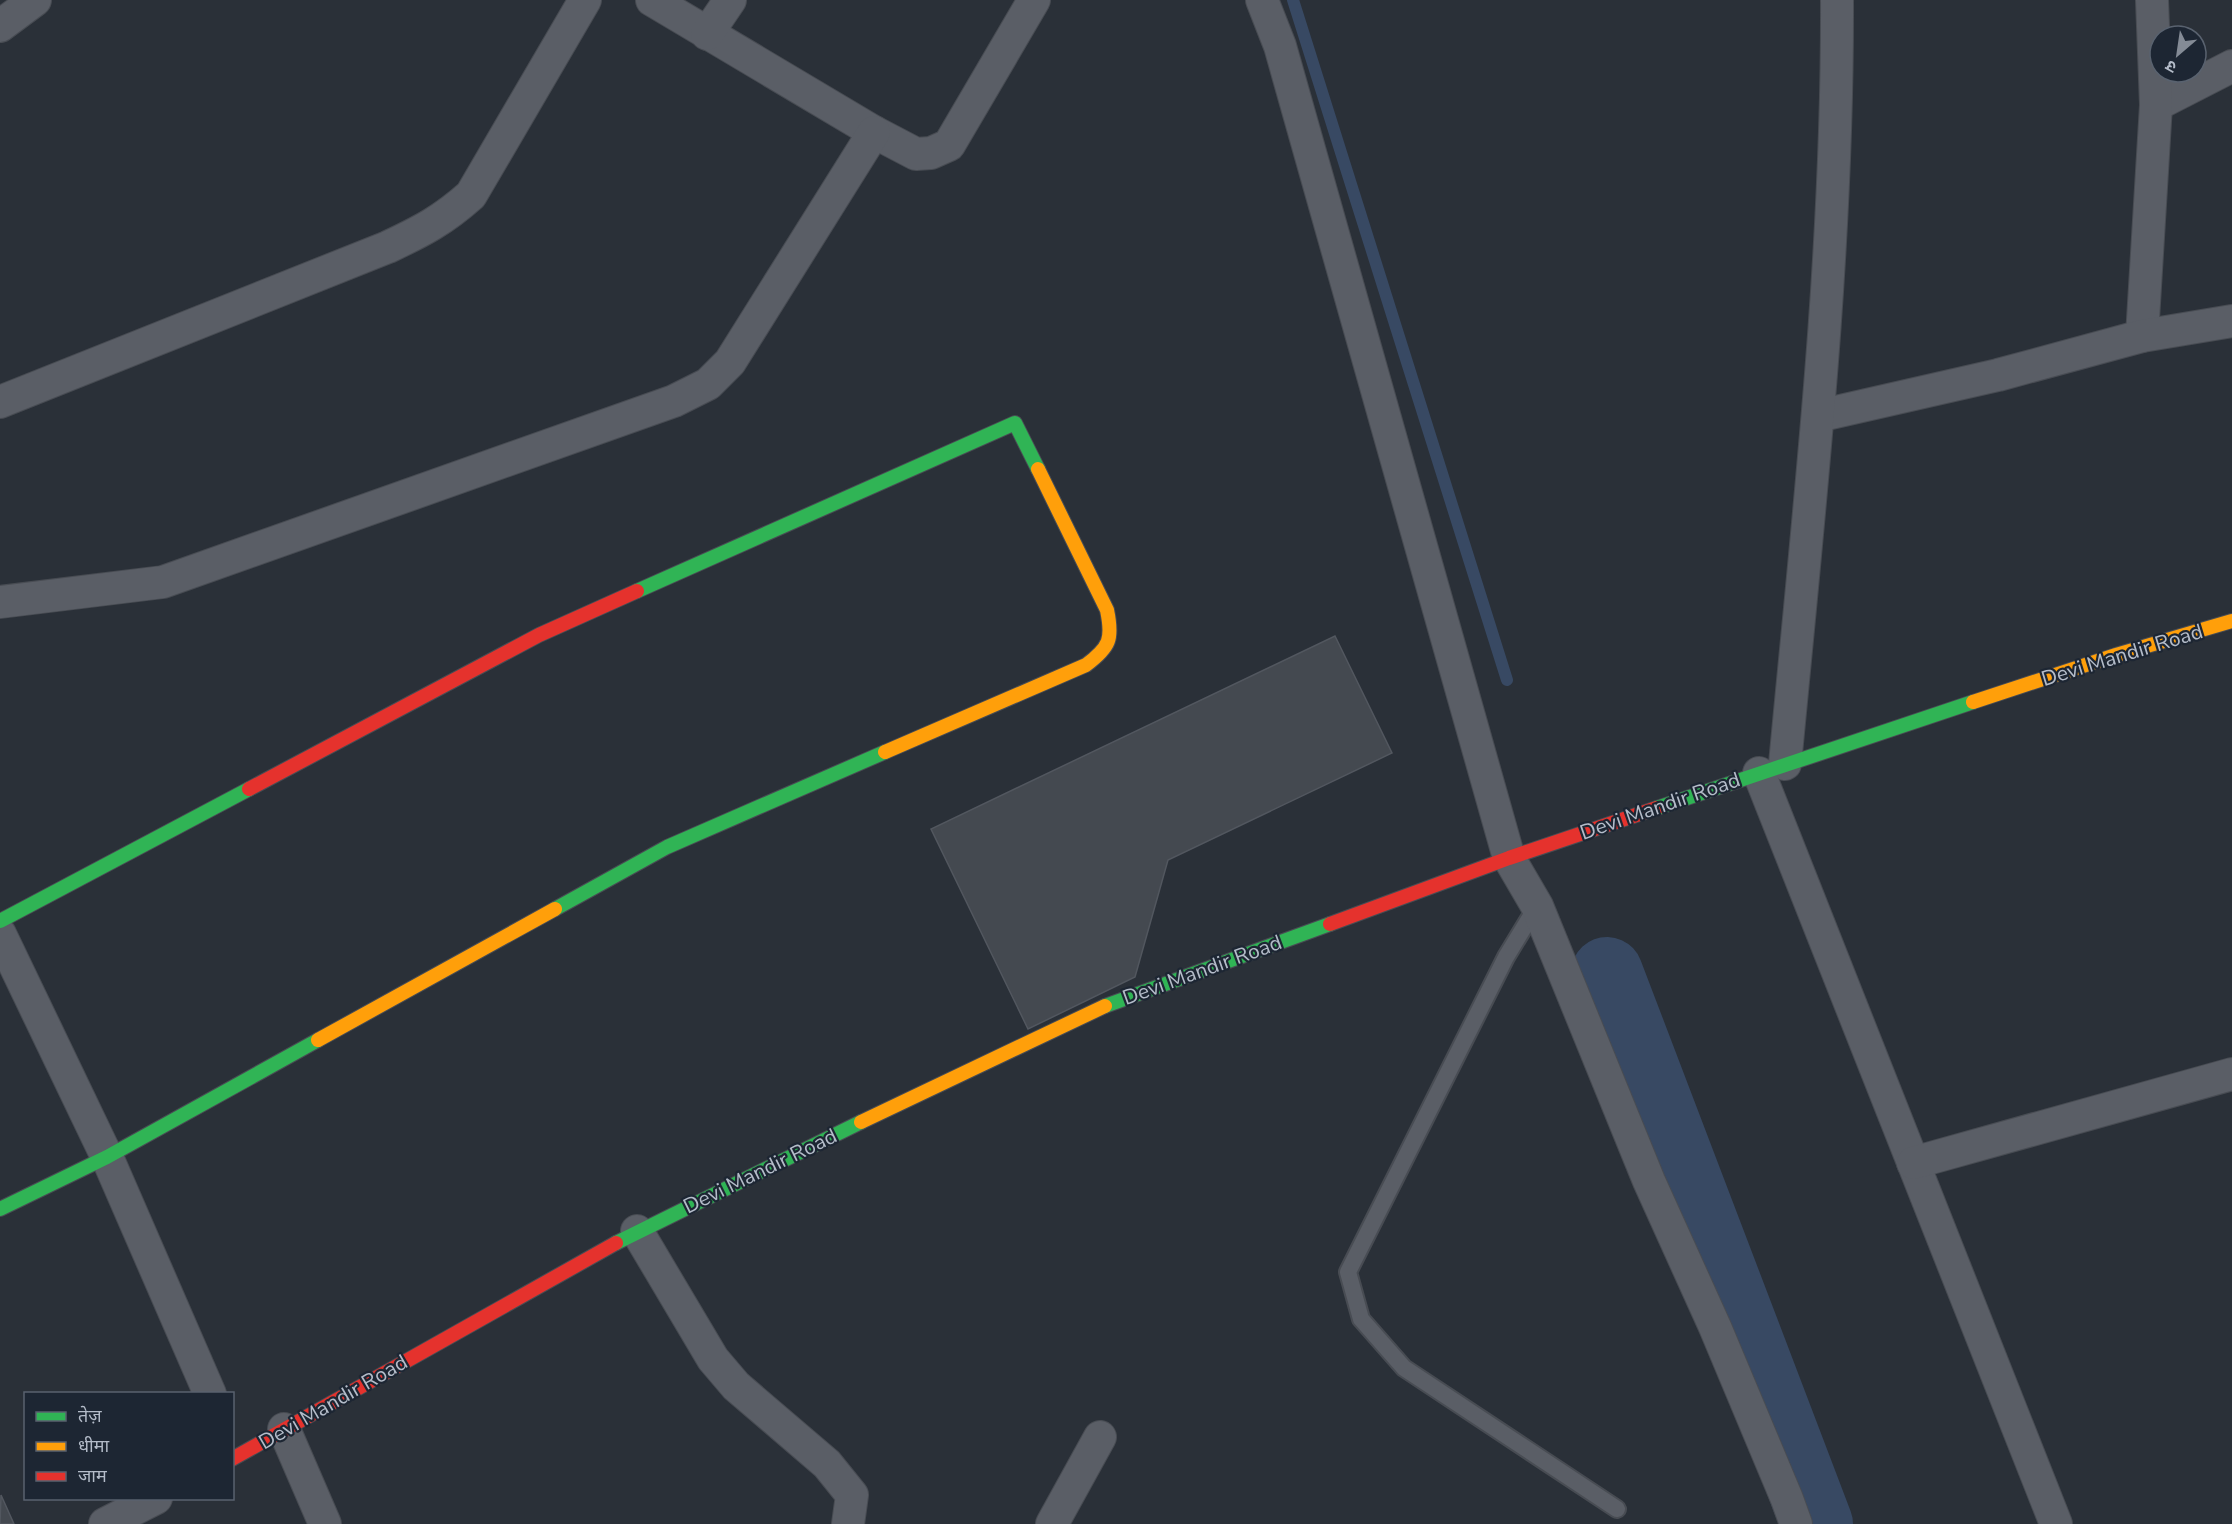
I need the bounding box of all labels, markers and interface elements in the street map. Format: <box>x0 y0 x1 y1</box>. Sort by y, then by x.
north arrow <box>2148 24 2208 84</box>
text: उ <box>2161 54 2181 78</box>
street label: Devi Mandir Road <box>2038 617 2206 693</box>
street label: Devi Mandir Road <box>1576 765 1744 847</box>
street label: Devi Mandir Road <box>1118 928 1286 1012</box>
street label: Devi Mandir Road <box>679 1122 841 1220</box>
street label: Devi Mandir Road <box>253 1348 413 1456</box>
legend <box>24 1392 234 1500</box>
text: तेज़ <box>78 1404 102 1428</box>
text: धीमा <box>78 1434 109 1458</box>
text: जाम <box>78 1464 108 1488</box>

